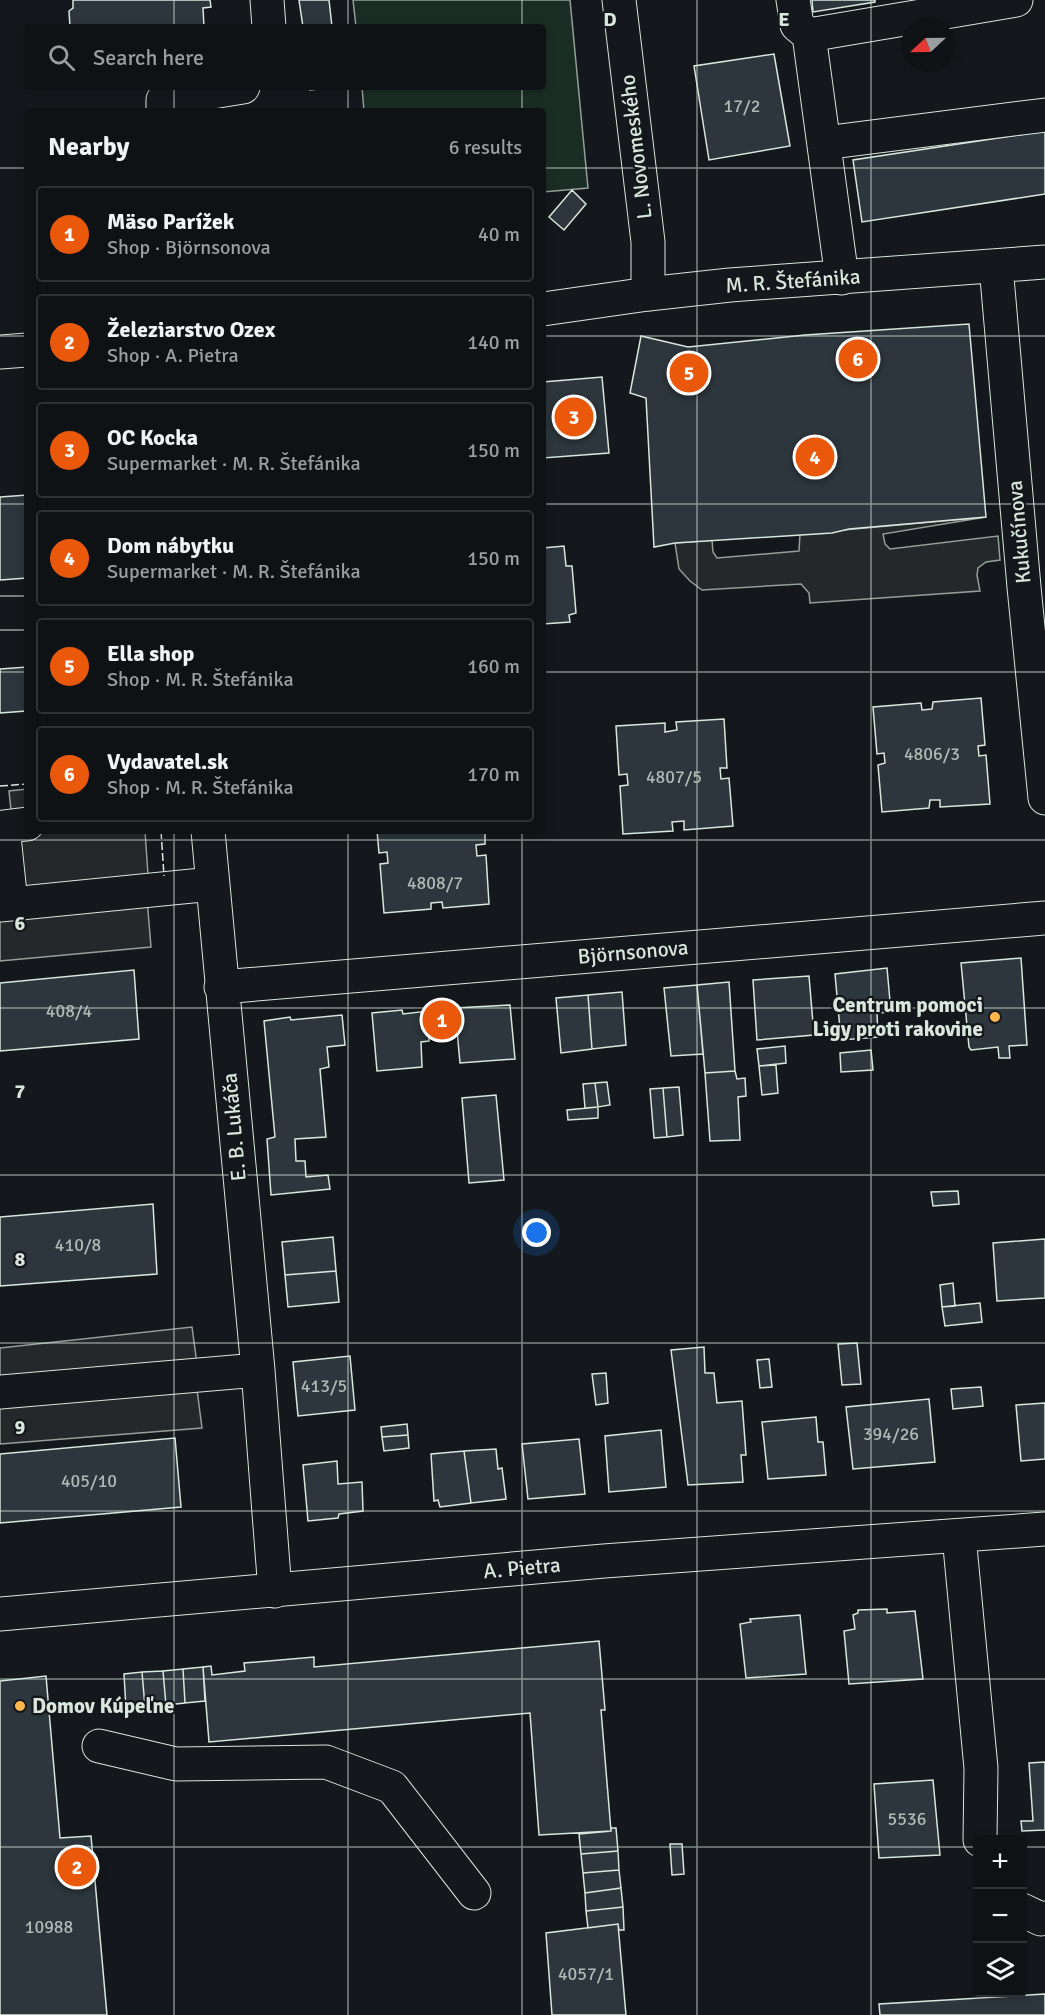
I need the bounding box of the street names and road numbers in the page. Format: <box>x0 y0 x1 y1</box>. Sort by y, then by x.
street label: L. Novomeského <box>614 73 658 221</box>
street label: M. R. Štefánika <box>725 263 861 299</box>
street label: Kukučínova <box>1002 479 1036 585</box>
street label: Björnsonova <box>577 934 689 970</box>
street label: E. B. Lukáča <box>216 1072 252 1182</box>
street label: A. Pietra <box>482 1552 562 1584</box>

